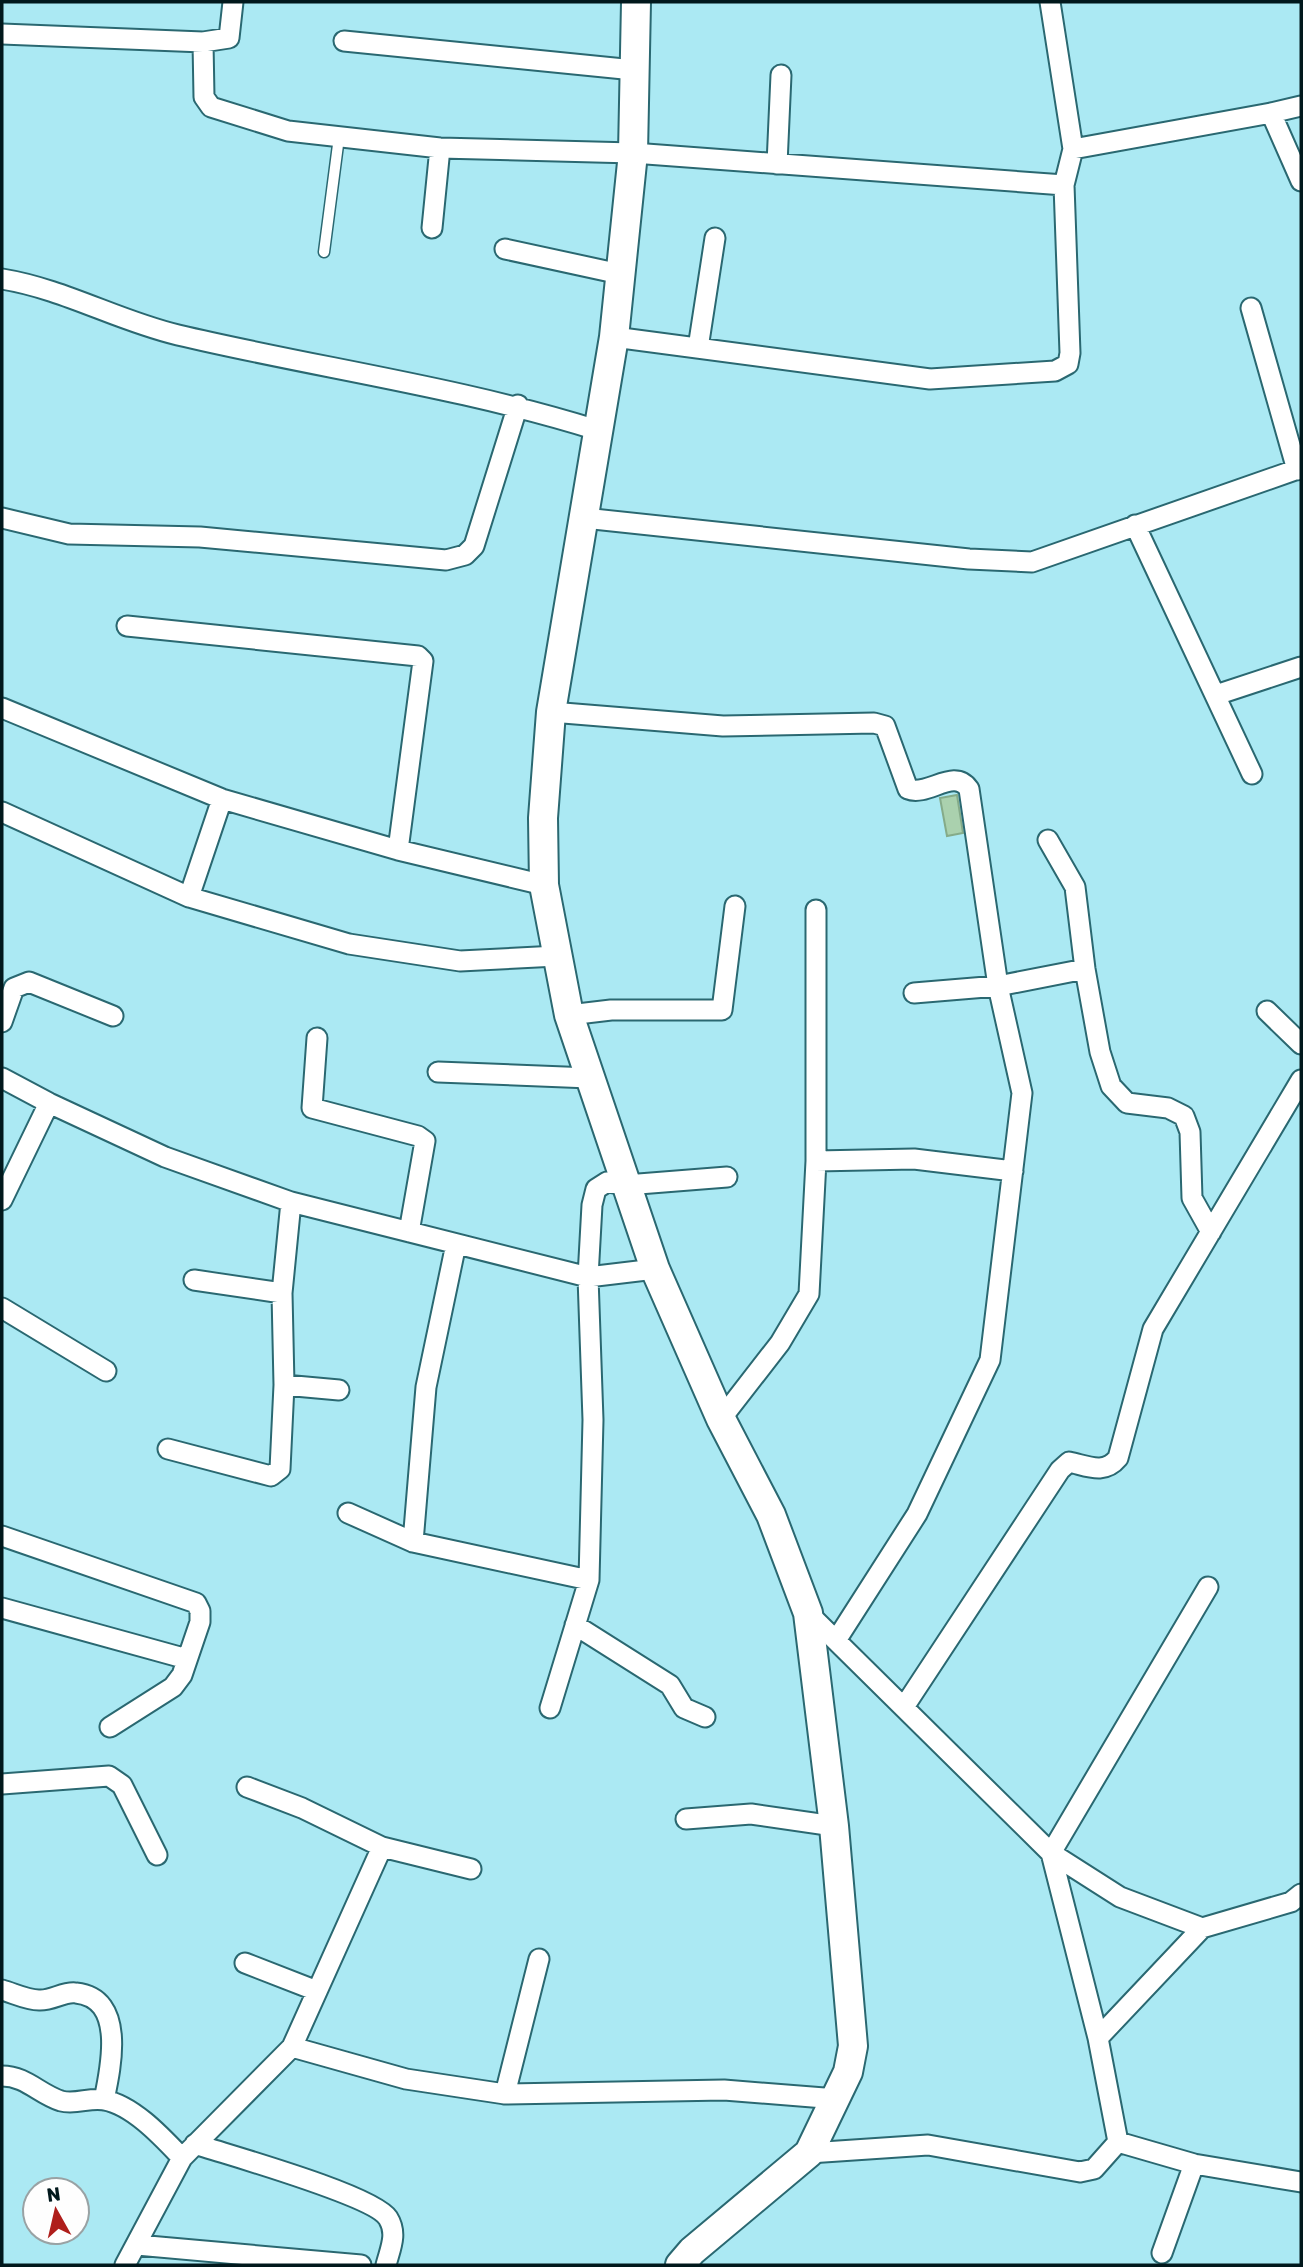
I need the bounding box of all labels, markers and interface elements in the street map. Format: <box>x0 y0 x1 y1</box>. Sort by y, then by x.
north arrow <box>21 2176 91 2246</box>
text: N <box>45 2182 62 2207</box>

